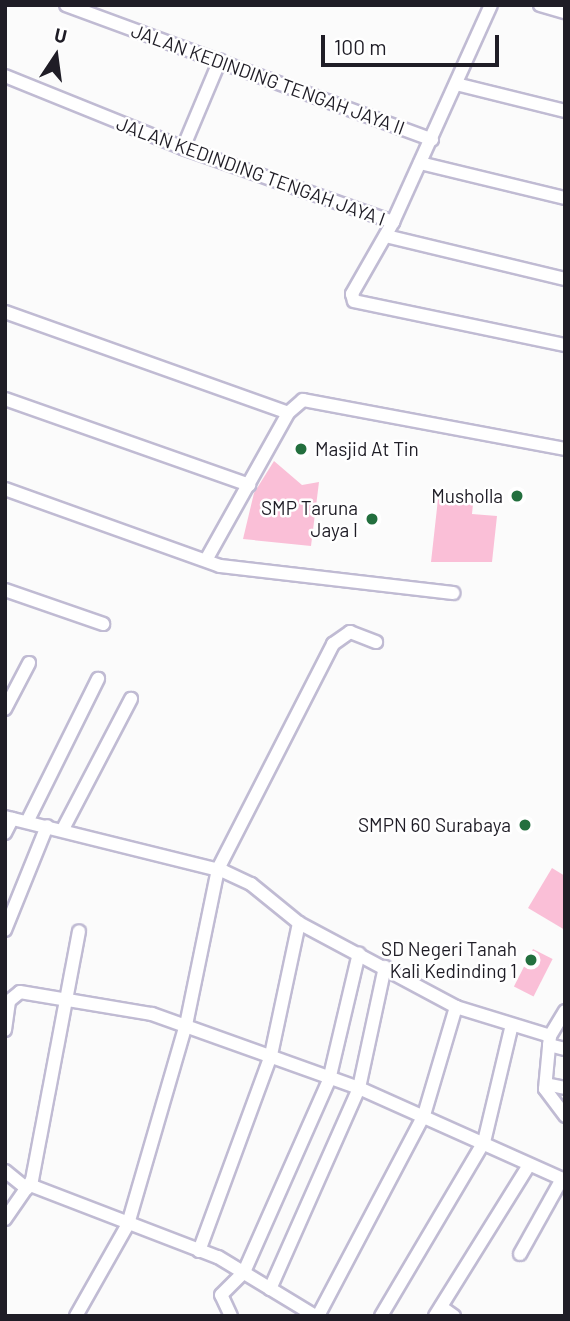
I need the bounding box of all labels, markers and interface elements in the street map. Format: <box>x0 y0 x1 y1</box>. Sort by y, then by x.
street label: JALAN KEDINDING TENGAH JAYA II <box>128 19 408 139</box>
north arrow <box>21 21 91 91</box>
scale bar <box>325 21 504 65</box>
text: U <box>52 22 69 48</box>
text: 100 m <box>334 34 387 59</box>
street label: JALAN KEDINDING TENGAH JAYA I <box>113 112 389 230</box>
place label: Masjid At Tin <box>315 438 419 460</box>
marker: Masjid At Tin <box>293 441 309 457</box>
place label: Musholla <box>431 485 503 507</box>
marker: Musholla <box>509 488 525 504</box>
place label: SMP Taruna Jaya I <box>261 497 358 541</box>
marker: SMP Taruna Jaya I <box>364 511 380 527</box>
place label: SMPN 60 Surabaya <box>358 814 511 836</box>
marker: SMPN 60 Surabaya <box>517 817 533 833</box>
place label: SD Negeri Tanah Kali Kedinding 1 <box>381 938 517 982</box>
marker: SD Negeri Tanah Kali Kedinding 1 <box>523 952 539 968</box>

